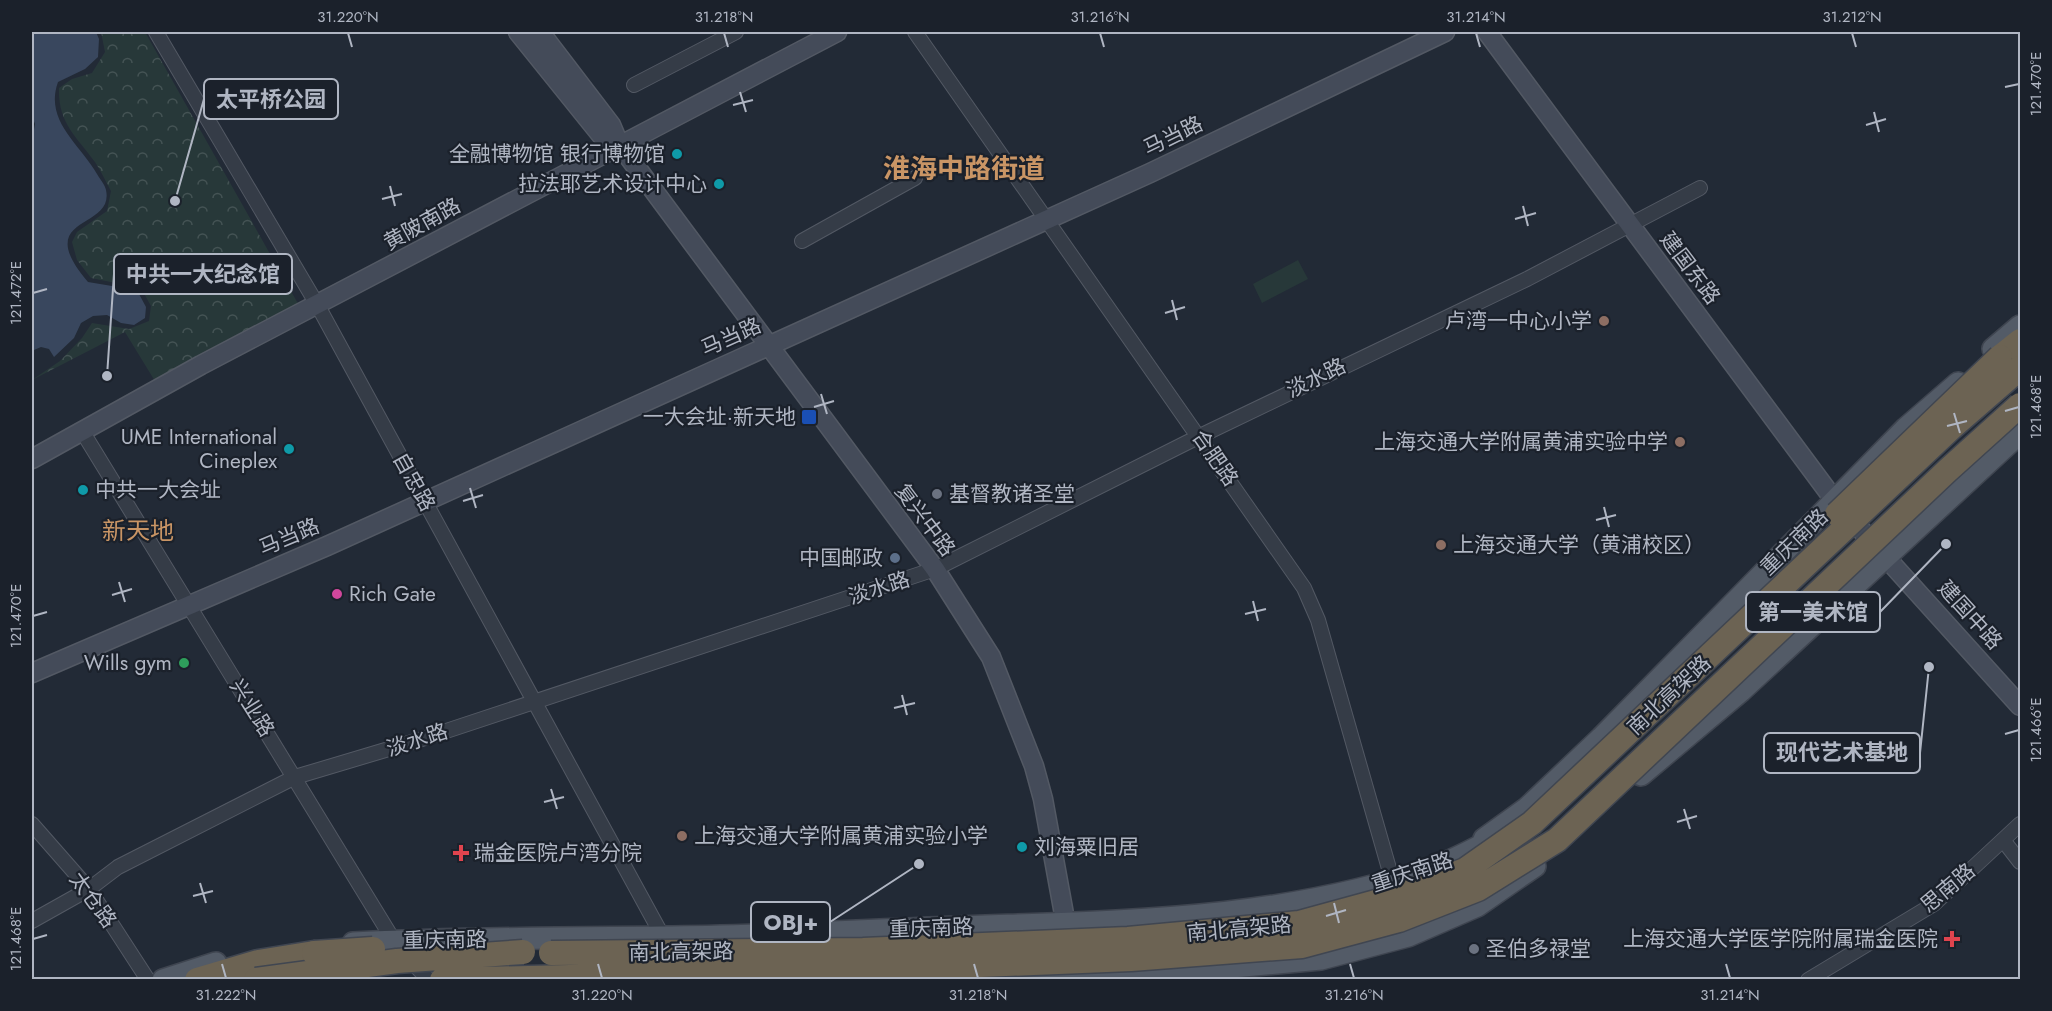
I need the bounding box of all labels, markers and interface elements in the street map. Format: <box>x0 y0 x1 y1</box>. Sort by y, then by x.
text: 31.220°N <box>317 6 379 28</box>
text: 31.218°N <box>695 6 753 28</box>
text: 31.216°N <box>1070 6 1130 28</box>
text: 31.214°N <box>1446 6 1506 28</box>
text: 31.212°N <box>1822 6 1882 28</box>
text: 121.470°E <box>2025 52 2047 116</box>
callout: 太平桥公园 <box>204 79 338 119</box>
text: 太平桥公园 <box>216 83 326 115</box>
street label: 马当路 <box>1138 109 1208 163</box>
place label: 全融博物馆 银行博物馆 <box>449 139 665 169</box>
marker: 全融博物馆 银行博物馆 <box>670 147 684 161</box>
district label: 淮海中路街道 <box>883 149 1045 188</box>
place label: 拉法耶艺术设计中心 <box>518 169 707 199</box>
marker: 拉法耶艺术设计中心 <box>712 177 726 191</box>
street label: 黄陂南路 <box>378 191 466 257</box>
street label: 建国东路 <box>1653 225 1727 311</box>
callout: 中共一大纪念馆 <box>114 254 292 294</box>
text: 中共一大纪念馆 <box>126 258 280 290</box>
text: 121.472°E <box>5 261 27 325</box>
place label: 卢湾一中心小学 <box>1445 306 1592 336</box>
street label: 马当路 <box>696 310 766 364</box>
marker: 卢湾一中心小学 <box>1597 314 1611 328</box>
street label: 淡水路 <box>1281 351 1351 405</box>
text: 121.468°E <box>2025 375 2047 439</box>
place label: 一大会址·新天地 <box>643 402 796 432</box>
marker: 一大会址·新天地 <box>800 408 818 426</box>
place label: UME International Cineplex <box>121 422 277 476</box>
street label: 合肥路 <box>1185 424 1245 492</box>
place label: 上海交通大学附属黄浦实验中学 <box>1374 427 1668 457</box>
marker: 上海交通大学附属黄浦实验中学 <box>1673 435 1687 449</box>
marker: UME International Cineplex <box>282 442 296 456</box>
street label: 自忠路 <box>386 447 442 517</box>
place label: 中共一大会址 <box>95 475 221 505</box>
street label: 复兴中路 <box>888 477 962 563</box>
place label: 基督教诸圣堂 <box>949 479 1075 509</box>
marker: 中共一大会址 <box>76 483 90 497</box>
marker: 基督教诸圣堂 <box>930 487 944 501</box>
street label: 重庆南路 <box>1753 502 1835 582</box>
street label: 马当路 <box>254 511 324 563</box>
district label: 新天地 <box>102 513 174 548</box>
place label: 上海交通大学（黄浦校区） <box>1453 530 1705 560</box>
marker: 上海交通大学（黄浦校区） <box>1434 538 1448 552</box>
place label: 中国邮政 <box>799 543 883 573</box>
marker: 中国邮政 <box>888 551 902 565</box>
street label: 淡水路 <box>844 564 914 612</box>
street label: 建国中路 <box>1931 574 2009 656</box>
place label: Rich Gate <box>349 579 436 609</box>
text: 121.470°E <box>5 584 27 648</box>
marker: Rich Gate <box>330 587 344 601</box>
callout: 第一美术馆 <box>1746 592 1880 632</box>
text: 第一美术馆 <box>1758 596 1868 628</box>
place label: Wills gym <box>84 648 172 678</box>
street label: 南北高架路 <box>1620 648 1718 742</box>
marker: Wills gym <box>177 656 191 670</box>
street label: 兴业路 <box>223 673 281 743</box>
text: 121.466°E <box>2025 698 2047 762</box>
street label: 淡水路 <box>382 716 452 764</box>
callout: 现代艺术基地 <box>1764 733 1920 773</box>
text: 现代艺术基地 <box>1776 736 1908 768</box>
place label: 上海交通大学附属黄浦实验小学 <box>694 821 988 851</box>
marker: 上海交通大学附属黄浦实验小学 <box>675 829 689 843</box>
place label: 刘海粟旧居 <box>1034 832 1139 862</box>
place label: 瑞金医院卢湾分院 <box>474 838 642 868</box>
marker: 刘海粟旧居 <box>1015 840 1029 854</box>
marker: 瑞金医院卢湾分院 <box>452 844 470 862</box>
street label: 重庆南路 <box>1367 845 1457 899</box>
street label: 思南路 <box>1914 856 1982 920</box>
street label: 太仓路 <box>62 866 124 934</box>
callout: OBJ+ <box>751 902 830 942</box>
text: OBJ+ <box>764 906 818 938</box>
text: 121.468°E <box>5 907 27 971</box>
street label: 南北高架路 <box>1185 909 1293 949</box>
street label: 重庆南路 <box>889 912 973 944</box>
street label: 重庆南路 <box>403 924 487 956</box>
place label: 上海交通大学医学院附属瑞金医院 <box>1623 924 1938 954</box>
marker: 上海交通大学医学院附属瑞金医院 <box>1943 930 1961 948</box>
place label: 圣伯多禄堂 <box>1486 934 1591 964</box>
street label: 南北高架路 <box>628 936 734 968</box>
marker: 圣伯多禄堂 <box>1467 942 1481 956</box>
text: 31.222°N <box>196 984 256 1006</box>
text: 31.220°N <box>571 984 633 1006</box>
text: 31.218°N <box>949 984 1007 1006</box>
text: 31.216°N <box>1324 984 1384 1006</box>
text: 31.214°N <box>1700 984 1760 1006</box>

